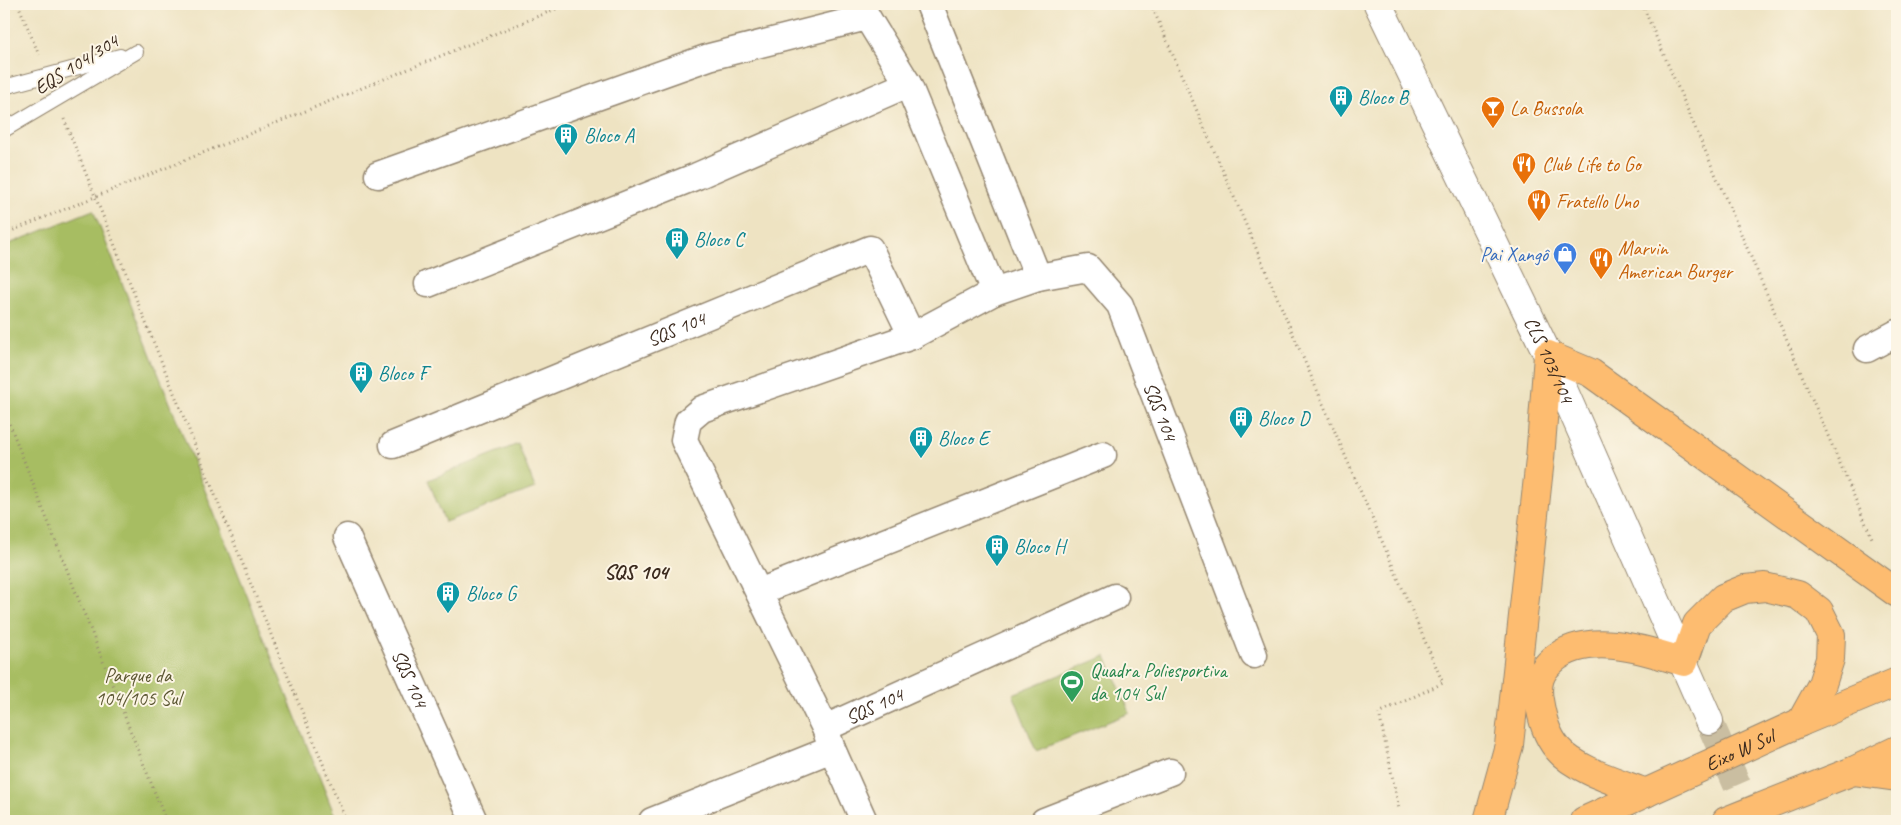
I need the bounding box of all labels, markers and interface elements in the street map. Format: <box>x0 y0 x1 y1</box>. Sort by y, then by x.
street label: EQS 104/304 <box>29 28 125 100</box>
building icon: Bloco B <box>1328 84 1354 118</box>
place label: Bloco B <box>1358 85 1410 110</box>
bar icon: La Bussola <box>1480 95 1506 129</box>
place label: La Bussola <box>1510 96 1584 121</box>
building icon: Bloco A <box>553 122 579 156</box>
place label: Bloco A <box>584 123 635 148</box>
restaurant icon: Club Life to Go <box>1511 151 1537 185</box>
place label: Club Life to Go <box>1542 152 1643 177</box>
restaurant icon: Fratello Uno <box>1526 188 1552 222</box>
place label: Fratello Uno <box>1556 189 1639 214</box>
building icon: Bloco C <box>664 226 690 260</box>
place label: Bloco C <box>694 227 746 252</box>
place label: Marvin American Burger <box>1618 236 1734 284</box>
shop icon: Pai Xangô <box>1552 241 1578 275</box>
place label: Pai Xangô <box>1480 242 1550 267</box>
restaurant icon: Marvin American Burger <box>1588 246 1614 280</box>
street label: SQS 104 <box>643 305 711 352</box>
street label: CLS 103/104 <box>1518 313 1580 409</box>
building icon: Bloco F <box>348 360 374 394</box>
place label: Bloco F <box>378 361 432 386</box>
street label: SQS 104 <box>1138 379 1184 446</box>
building icon: Bloco D <box>1228 405 1254 439</box>
place label: Bloco D <box>1258 406 1311 431</box>
building icon: Bloco E <box>908 425 934 459</box>
place label: Bloco E <box>938 426 991 451</box>
building icon: Bloco H <box>984 533 1010 567</box>
place label: Bloco H <box>1014 534 1068 559</box>
district label: SQS 104 <box>604 559 671 585</box>
building icon: Bloco G <box>435 580 461 614</box>
place label: Bloco G <box>466 581 518 606</box>
street label: SQS 104 <box>386 646 434 713</box>
place label: Quadra Poliesportiva da 104 Sul <box>1090 658 1229 706</box>
park label: Parque da 104/105 Sul <box>95 663 184 711</box>
sports icon: Quadra Poliesportiva da 104 Sul <box>1059 669 1085 703</box>
street label: SQS 104 <box>842 682 909 730</box>
street label: Eixo W Sul <box>1701 722 1781 777</box>

